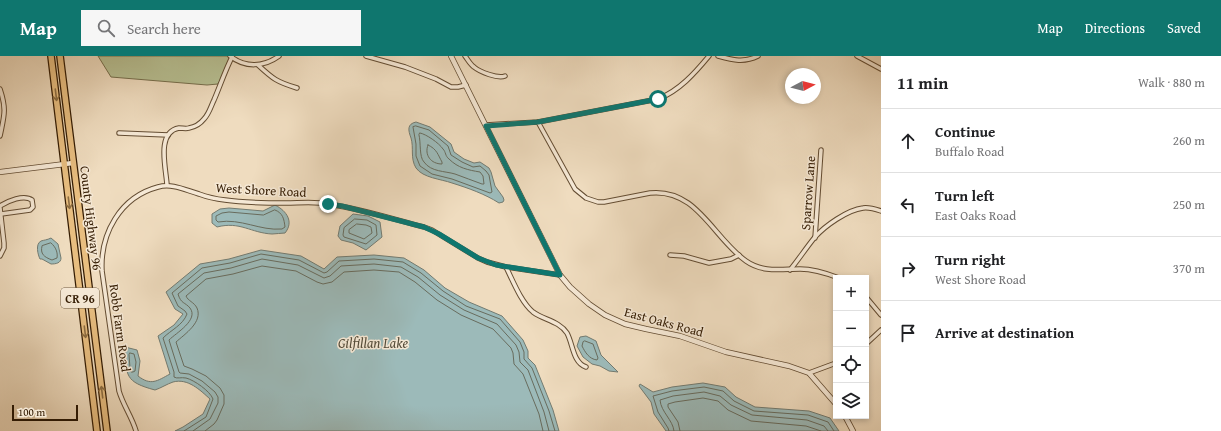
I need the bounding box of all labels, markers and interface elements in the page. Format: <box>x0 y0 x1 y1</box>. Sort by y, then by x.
search box <box>81 10 361 46</box>
text: Map <box>20 14 57 42</box>
icon: search <box>95 17 117 39</box>
text: Search here <box>127 18 201 39</box>
text: Map <box>1037 18 1063 38</box>
text: Directions <box>1085 18 1145 38</box>
text: Saved <box>1167 18 1201 38</box>
north arrow <box>785 68 821 104</box>
text: 11 min <box>897 70 948 95</box>
text: Walk · 880 m <box>1138 73 1205 92</box>
one-way arrow <box>52 88 60 101</box>
route start <box>649 90 667 108</box>
text: Continue <box>935 121 996 142</box>
icon: ahead <box>897 130 919 152</box>
text: 260 m <box>1173 131 1205 150</box>
text: Buffalo Road <box>935 142 1004 161</box>
street label: Sparrow Lane <box>796 155 820 231</box>
street label: County Highway 96 <box>75 165 107 271</box>
street label: West Shore Road <box>215 178 307 202</box>
text: Turn left <box>935 185 994 206</box>
icon: left <box>897 194 919 216</box>
route end <box>319 195 337 213</box>
text: 250 m <box>1173 195 1205 214</box>
one-way arrow <box>65 196 73 209</box>
text: East Oaks Road <box>935 206 1016 225</box>
text: Turn right <box>935 249 1006 270</box>
icon: right <box>897 258 919 280</box>
text: 370 m <box>1173 259 1205 278</box>
text: West Shore Road <box>935 270 1026 289</box>
map controls <box>833 275 869 419</box>
button: + <box>833 275 869 311</box>
street label: Robb Farm Road <box>104 283 136 373</box>
road number: CR 96 <box>61 288 99 308</box>
street label: East Oaks Road <box>622 302 706 342</box>
button: − <box>833 311 869 347</box>
icon: arrive <box>897 322 919 344</box>
text: Arrive at destination <box>935 322 1074 343</box>
one-way arrow <box>81 325 88 338</box>
water label: Gilfillan Lake <box>338 333 408 353</box>
button: locate <box>833 347 869 383</box>
button: layers <box>833 383 869 419</box>
one-way arrow <box>98 386 106 399</box>
scale bar <box>12 403 78 422</box>
text: 100 m <box>18 404 45 420</box>

